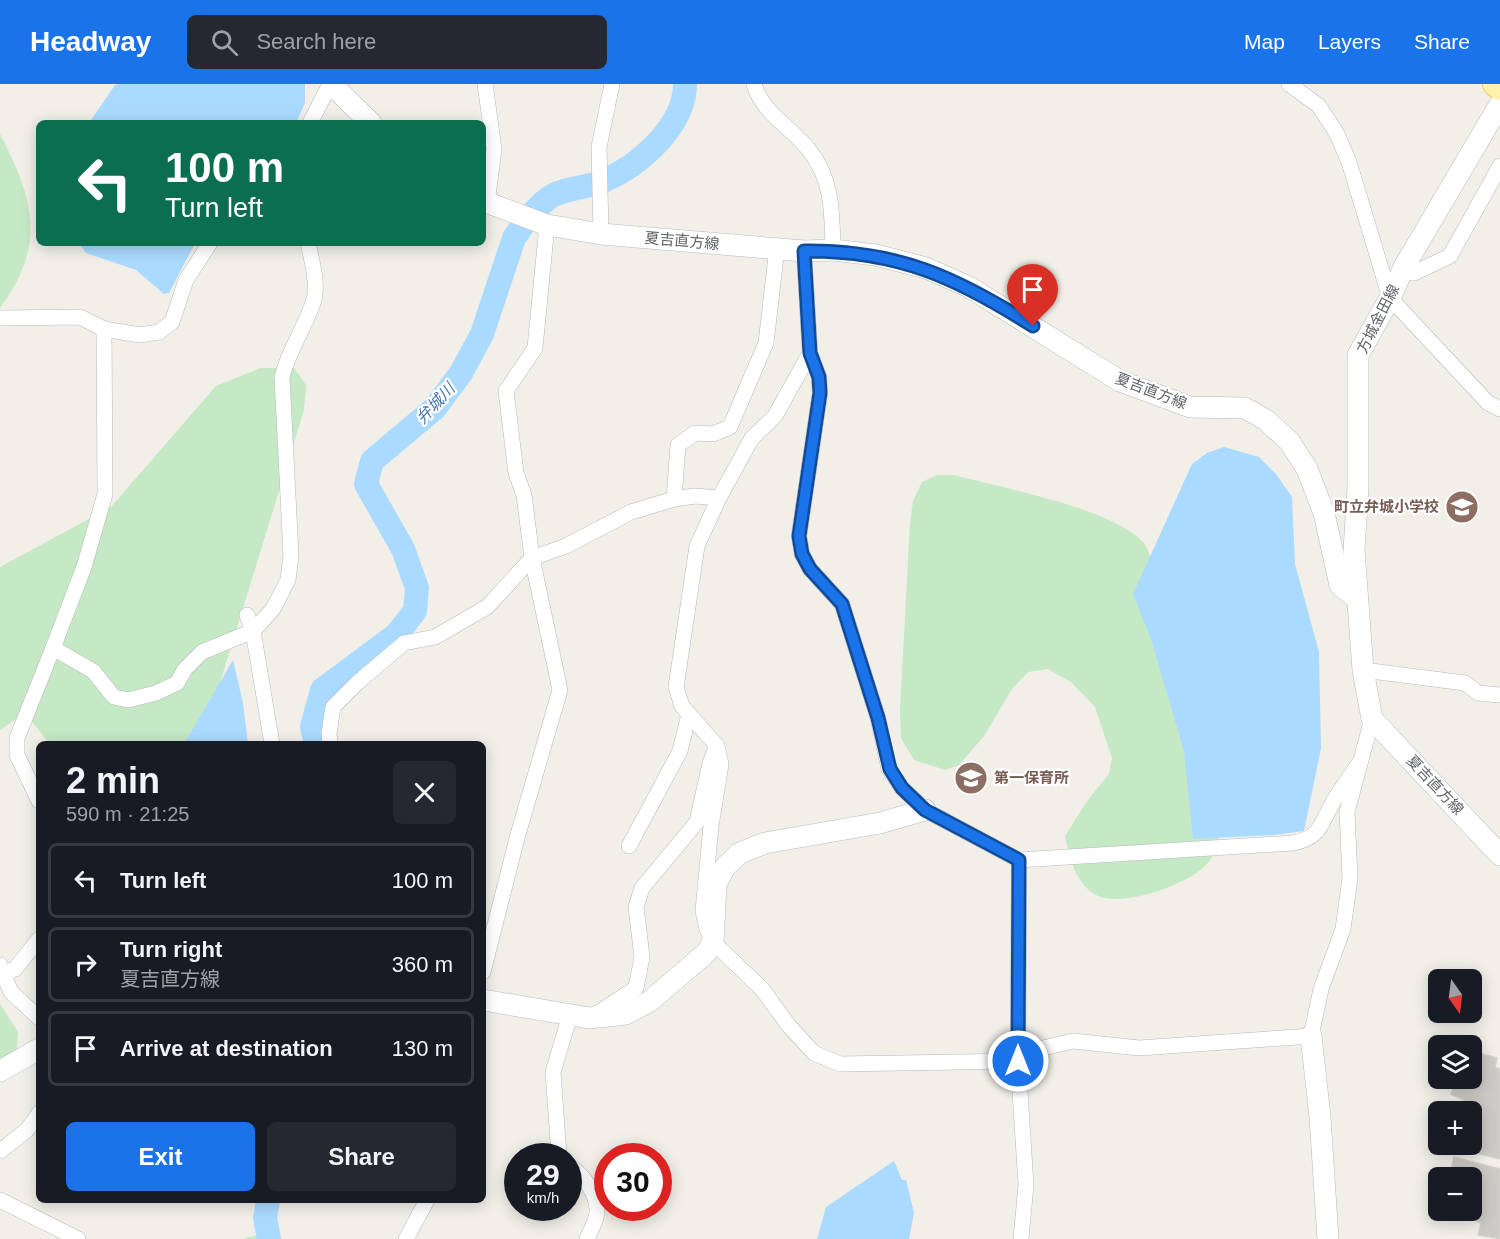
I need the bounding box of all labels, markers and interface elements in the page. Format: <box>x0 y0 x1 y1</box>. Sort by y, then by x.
search box <box>187 15 607 69</box>
text: Headway <box>30 26 151 57</box>
icon: search <box>208 26 241 59</box>
text: Search here <box>256 29 376 54</box>
text: Map <box>1244 30 1285 53</box>
text: Layers <box>1318 30 1381 53</box>
text: Share <box>1414 30 1470 53</box>
icon: left <box>66 144 144 222</box>
text: 100 m <box>165 144 284 191</box>
text: Turn left <box>165 193 263 223</box>
street label: 夏吉直方線 <box>644 229 720 252</box>
pin <box>1007 264 1058 326</box>
icon: arrive <box>1016 273 1049 306</box>
street label: 方城金田線 <box>1353 281 1402 356</box>
street label: 夏吉直方線 <box>1113 369 1189 412</box>
water label: 弁城川 <box>413 379 459 427</box>
school or university icon: 町立弁城小学校 <box>1444 489 1480 525</box>
place label: 町立弁城小学校 <box>1334 498 1439 515</box>
street label: 夏吉直方線 <box>1404 751 1467 818</box>
text: 2 min <box>66 760 160 801</box>
school or university icon: 第一保育所 <box>953 760 989 796</box>
button: close <box>393 761 456 824</box>
place label: 第一保育所 <box>994 769 1069 786</box>
text: 590 m · 21:25 <box>66 803 189 825</box>
icon: left <box>69 864 102 897</box>
text: Turn left <box>120 868 206 893</box>
text: 100 m <box>392 868 453 893</box>
text: Turn right <box>120 937 222 962</box>
icon: right <box>69 948 102 981</box>
text: 360 m <box>392 952 453 977</box>
text: 夏吉直方線 <box>120 968 220 990</box>
north arrow <box>1428 969 1482 1023</box>
map controls <box>1428 969 1482 1221</box>
position arrow <box>986 1029 1050 1093</box>
icon: arrive <box>69 1032 102 1065</box>
button: layers <box>1428 1035 1482 1089</box>
text: Arrive at destination <box>120 1036 333 1061</box>
text: 130 m <box>392 1036 453 1061</box>
button: + <box>1428 1101 1482 1155</box>
button: Exit <box>66 1122 255 1191</box>
button: Share <box>267 1122 456 1191</box>
speed limit sign: 30 <box>594 1143 672 1221</box>
text: 29 <box>526 1158 560 1191</box>
button: − <box>1428 1167 1482 1221</box>
text: km/h <box>527 1189 559 1206</box>

